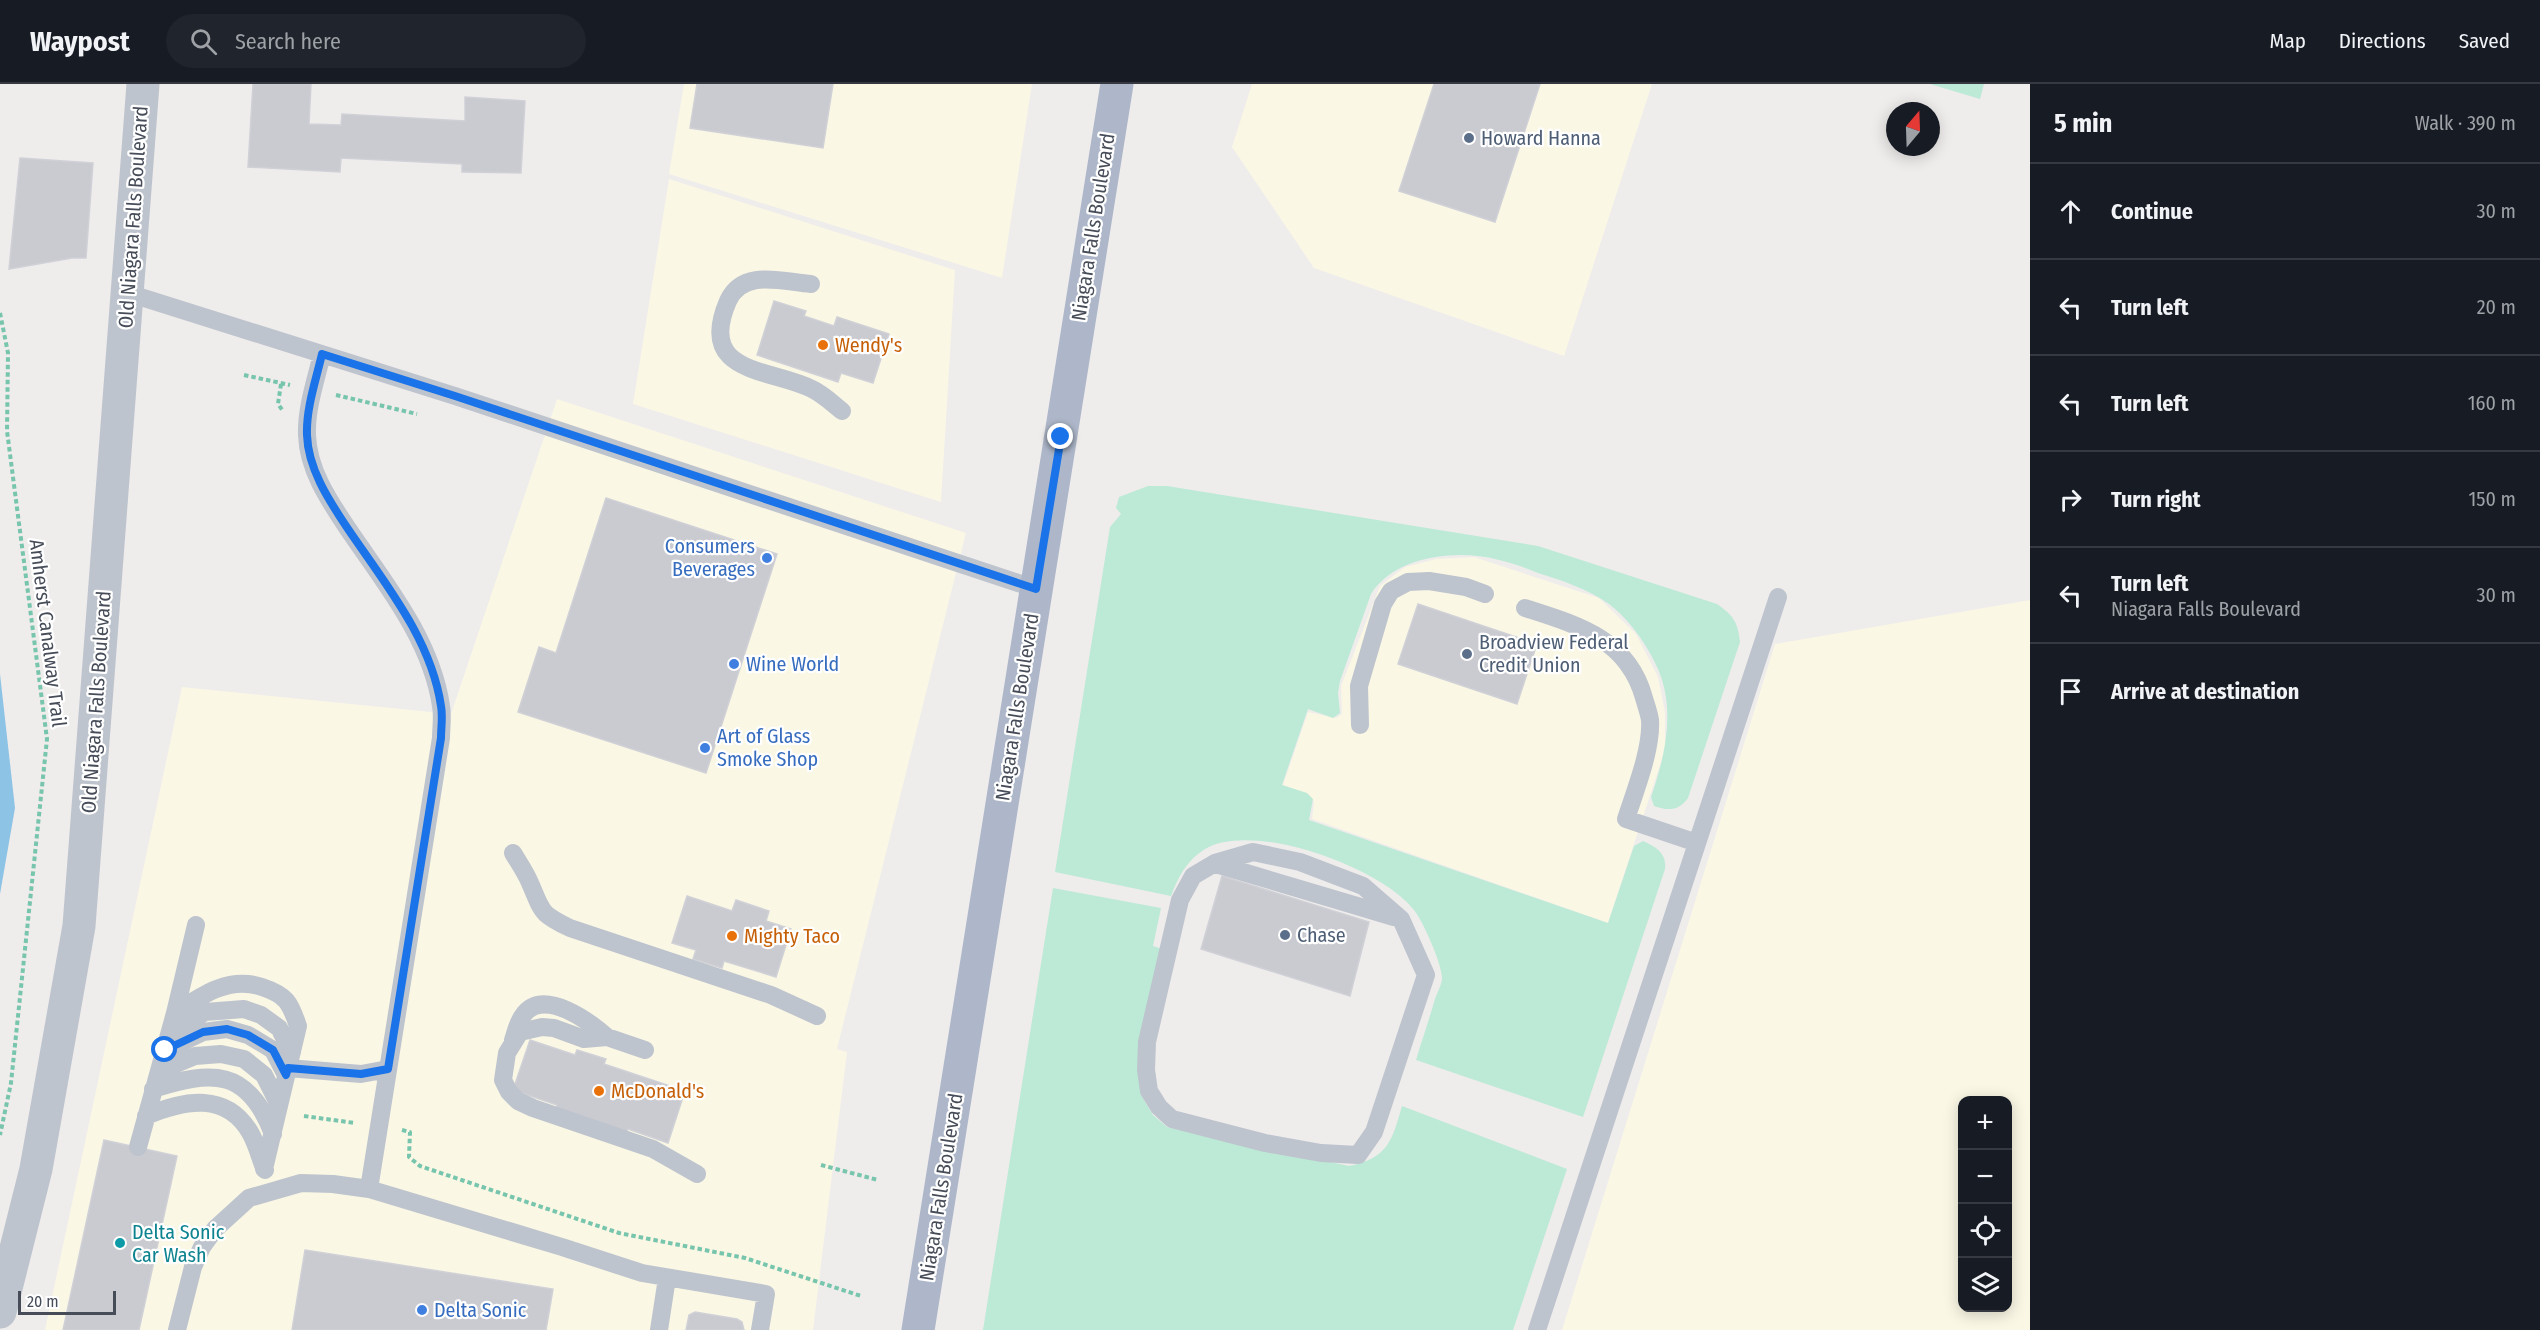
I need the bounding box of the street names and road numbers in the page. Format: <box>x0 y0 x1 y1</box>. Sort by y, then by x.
street label: Old Niagara Falls Boulevard <box>113 105 153 329</box>
street label: Niagara Falls Boulevard <box>1066 131 1120 323</box>
street label: Amherst Canalway Trail <box>25 538 71 728</box>
street label: Old Niagara Falls Boulevard <box>76 590 116 814</box>
street label: Niagara Falls Boulevard <box>990 611 1044 803</box>
street label: Niagara Falls Boulevard <box>914 1091 968 1283</box>

